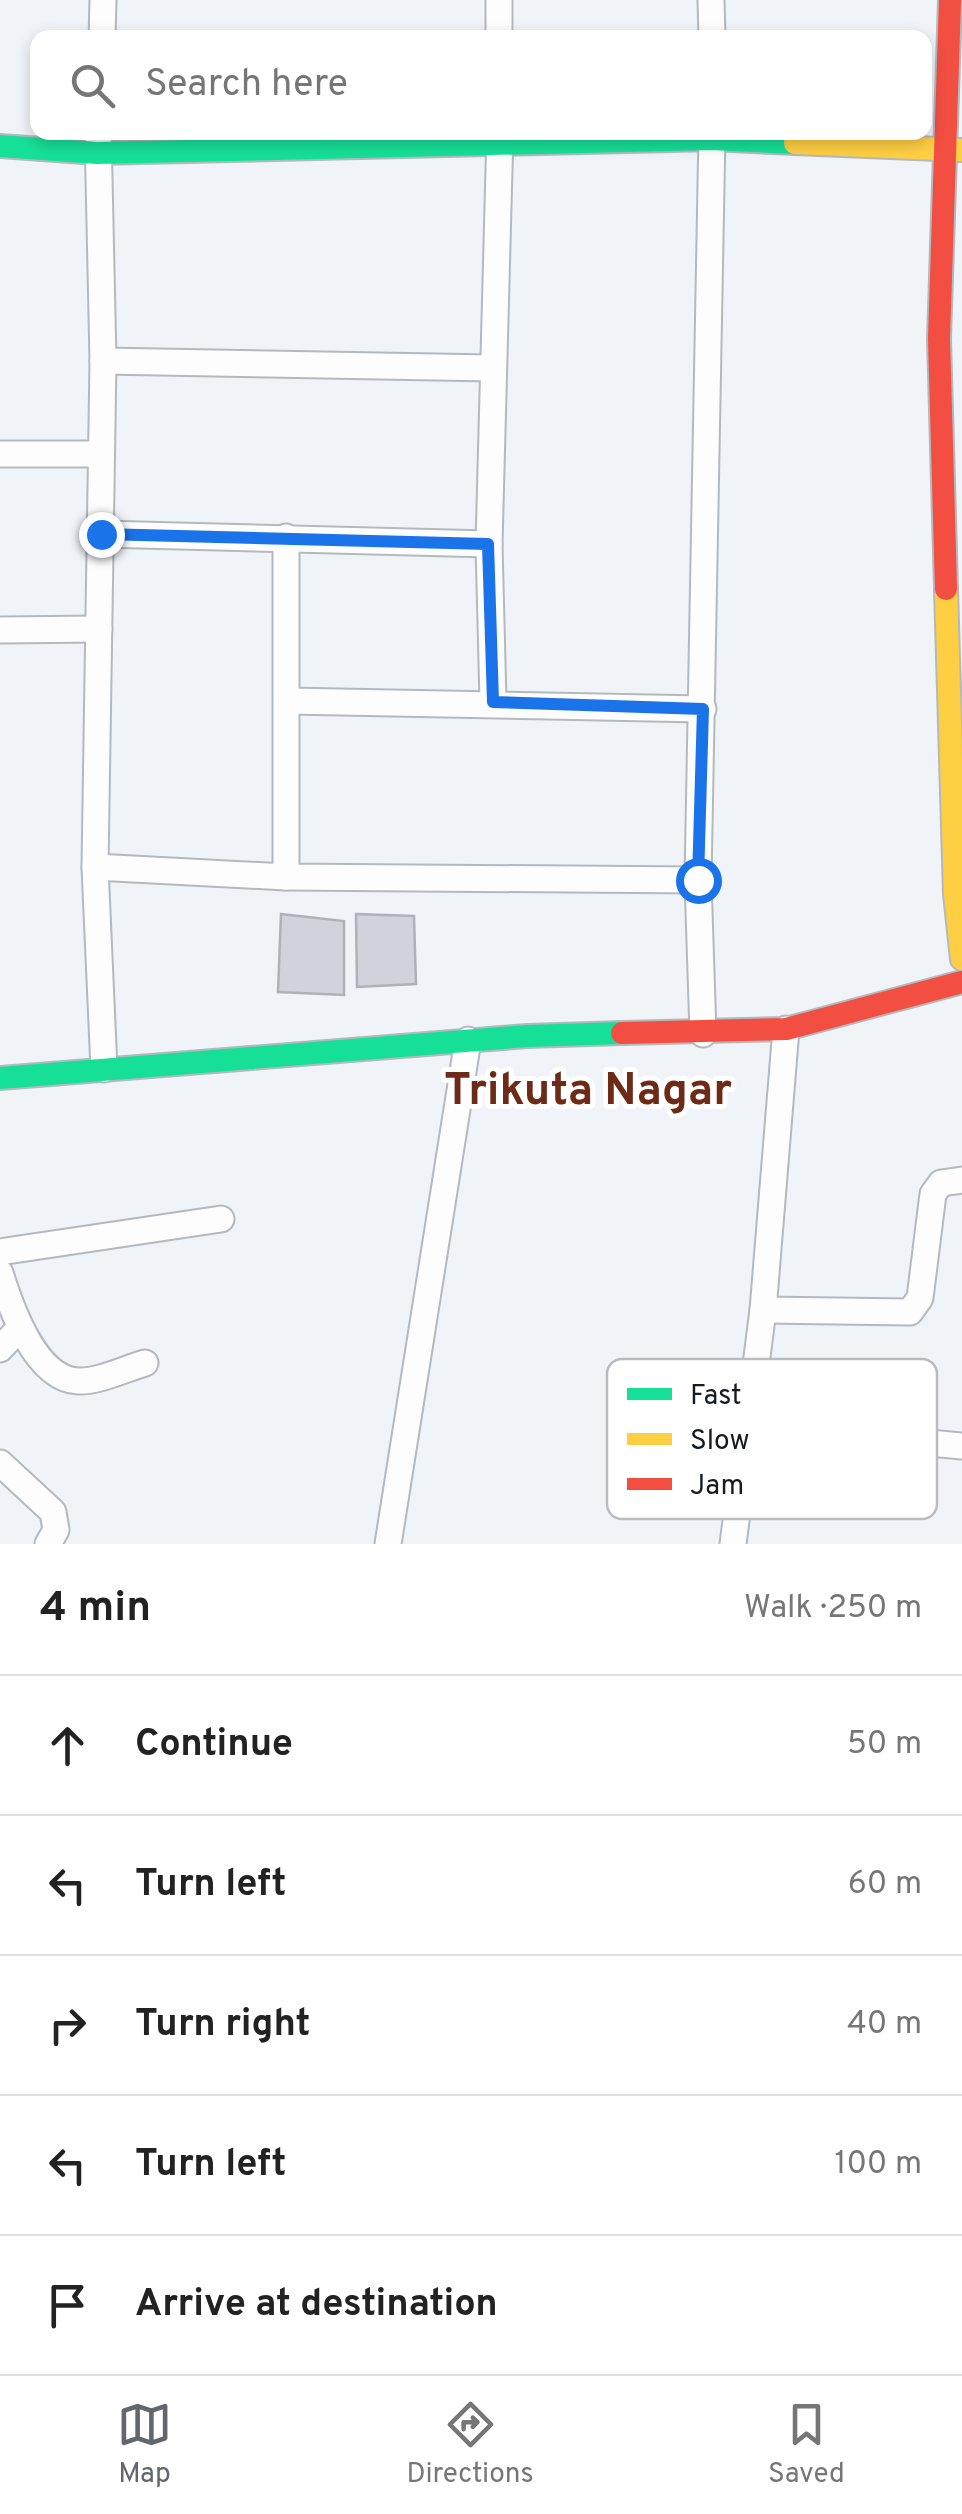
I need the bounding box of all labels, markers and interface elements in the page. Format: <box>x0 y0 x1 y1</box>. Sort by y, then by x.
search box <box>30 30 932 140</box>
icon: search <box>65 58 120 113</box>
text: Search here <box>145 61 348 110</box>
route end <box>79 512 125 558</box>
route start <box>676 858 722 904</box>
district label: Trikuta Nagar <box>444 1064 732 1121</box>
legend <box>607 1359 937 1519</box>
text: Fast <box>690 1379 742 1415</box>
text: Slow <box>690 1424 749 1460</box>
text: Jam <box>690 1469 744 1505</box>
text: 4 min <box>40 1583 151 1636</box>
text: Walk · 250 m <box>744 1589 922 1629</box>
icon: ahead <box>40 1718 95 1773</box>
text: Continue <box>135 1721 293 1770</box>
text: 50 m <box>847 1725 922 1765</box>
icon: left <box>40 1858 95 1913</box>
text: Turn left <box>135 1861 287 1910</box>
text: 60 m <box>848 1865 922 1905</box>
icon: right <box>40 1998 95 2053</box>
text: Turn right <box>135 2001 310 2050</box>
text: 40 m <box>847 2005 922 2045</box>
icon: left <box>40 2138 95 2193</box>
text: Turn left <box>135 2141 287 2190</box>
text: 100 m <box>835 2145 922 2185</box>
icon: arrive <box>40 2278 95 2333</box>
text: Arrive at destination <box>135 2281 498 2330</box>
tab: Map <box>117 2397 172 2493</box>
tab: Directions <box>406 2397 534 2493</box>
tab: Saved <box>768 2397 845 2493</box>

